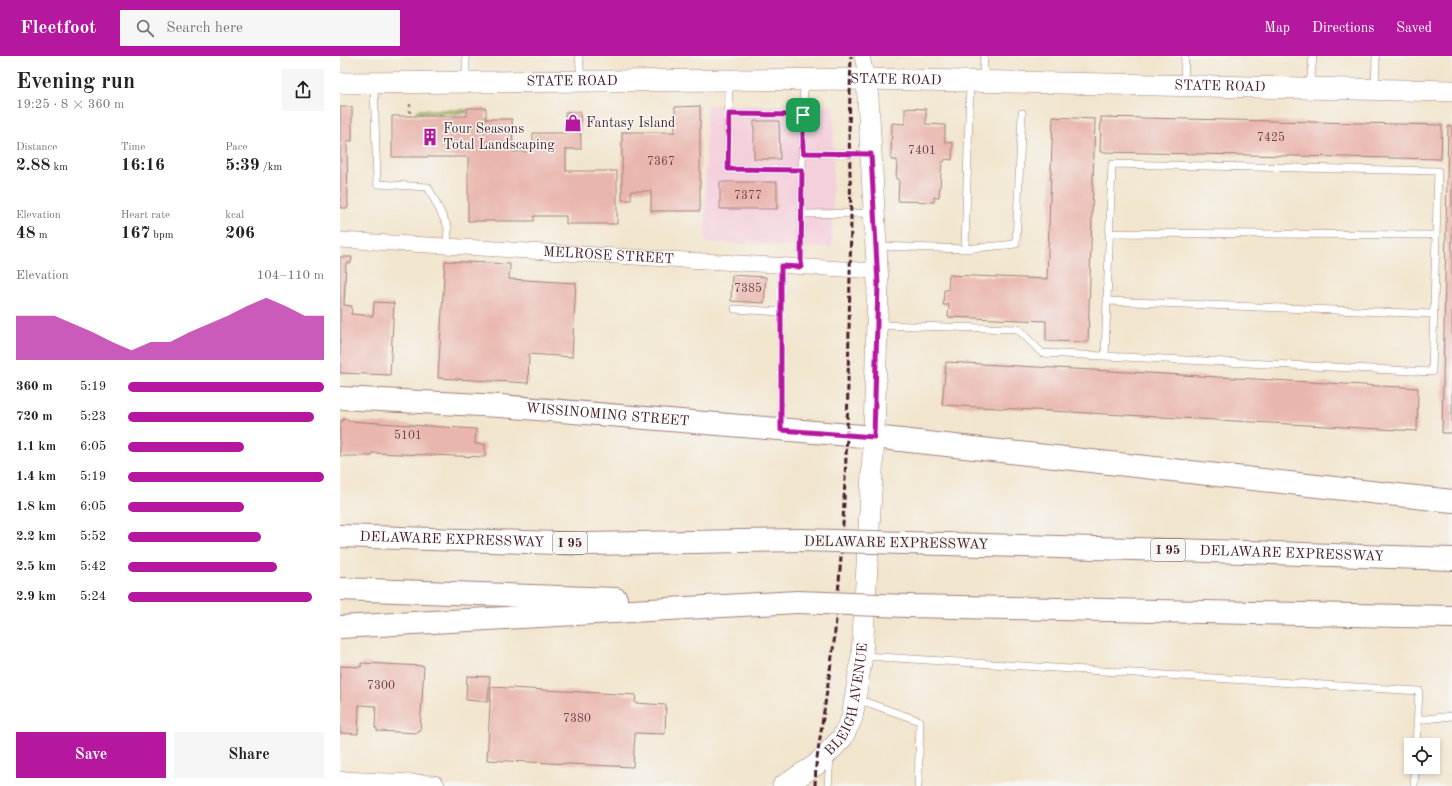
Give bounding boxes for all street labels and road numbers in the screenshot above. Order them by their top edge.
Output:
street label: STATE ROAD [850,72,942,88]
street label: STATE ROAD [526,74,618,89]
street label: STATE ROAD [1174,78,1266,94]
street label: MELROSE STREET [543,245,674,266]
street label: WISSINOMING STREET [525,401,690,429]
street label: DELAWARE EXPRESSWAY [359,530,544,550]
road number: I 95 [553,532,587,554]
street label: DELAWARE EXPRESSWAY [804,534,988,552]
road number: I 95 [1151,539,1185,561]
street label: DELAWARE EXPRESSWAY [1199,544,1384,564]
street label: BLEIGH AVENUE [822,643,870,758]

